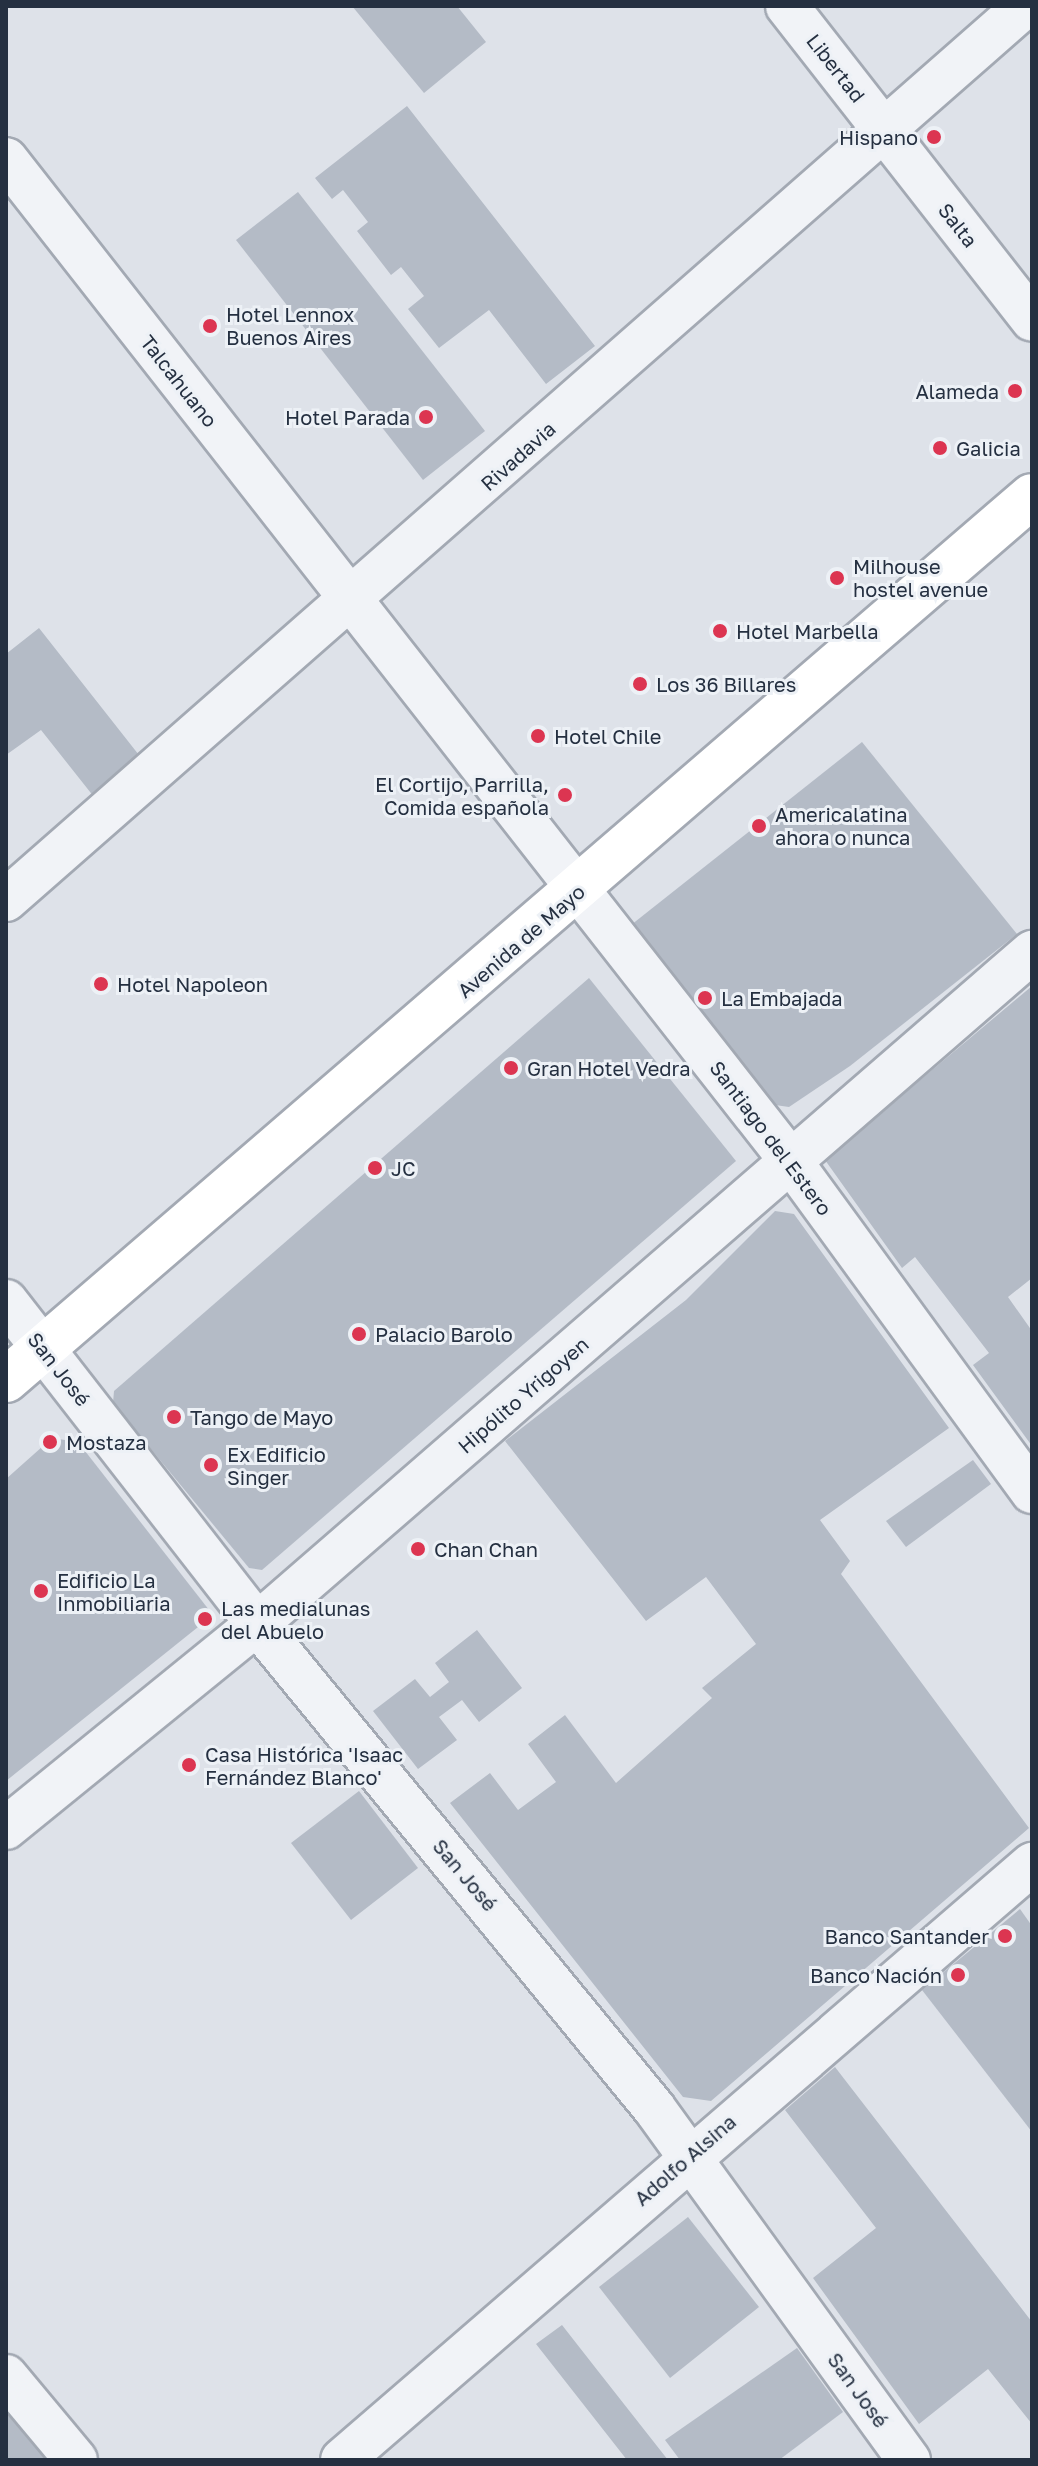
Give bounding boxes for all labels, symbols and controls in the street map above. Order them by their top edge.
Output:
street label: Libertad [802,29,870,107]
place label: Hispano [839,125,918,149]
marker: Hispano [925,128,943,146]
street label: Salta [933,198,983,252]
place label: Hotel Lennox Buenos Aires [226,302,354,349]
marker: Hotel Lennox Buenos Aires [201,317,219,335]
street label: Talcahuano [136,330,222,432]
place label: Alameda [915,379,999,403]
marker: Alameda [1006,382,1024,400]
place label: Hotel Parada [285,405,410,429]
marker: Hotel Parada [417,408,435,426]
street label: Rivadavia [476,416,560,496]
place label: Galicia [956,436,1021,460]
marker: Galicia [931,439,949,457]
place label: Milhouse hostel avenue [853,554,988,601]
marker: Milhouse hostel avenue [828,569,846,587]
place label: Hotel Marbella [736,619,878,643]
marker: Hotel Marbella [711,622,729,640]
place label: Los 36 Billares [656,672,796,696]
marker: Los 36 Billares [631,675,649,693]
place label: Hotel Chile [554,724,661,748]
marker: Hotel Chile [529,727,547,745]
place label: El Cortijo, Parrilla, Comida española [375,772,549,819]
marker: El Cortijo, Parrilla, Comida española [556,786,574,804]
place label: Americalatina ahora o nunca [775,802,910,849]
marker: Americalatina ahora o nunca [750,817,768,835]
street label: Avenida de Mayo [453,879,589,1003]
place label: Hotel Napoleon [117,972,268,996]
marker: Hotel Napoleon [92,975,110,993]
place label: La Embajada [721,986,843,1010]
marker: La Embajada [696,989,714,1007]
place label: Gran Hotel Vedra [527,1056,690,1080]
street label: Santiago del Estero [705,1056,837,1220]
marker: Gran Hotel Vedra [502,1059,520,1077]
place label: JC [391,1156,416,1180]
marker: JC [366,1159,384,1177]
place label: Palacio Barolo [375,1322,513,1346]
marker: Palacio Barolo [350,1325,368,1343]
street label: San José [23,1327,95,1411]
street label: Hipólito Yrigoyen [453,1332,593,1458]
place label: Tango de Mayo [190,1405,333,1429]
marker: Tango de Mayo [165,1408,183,1426]
place label: Mostaza [66,1430,147,1454]
marker: Mostaza [41,1433,59,1451]
place label: Ex Edificio Singer [227,1442,326,1489]
marker: Ex Edificio Singer [202,1456,220,1474]
place label: Chan Chan [434,1537,538,1561]
marker: Chan Chan [409,1540,427,1558]
place label: Edificio La Inmobiliaria [57,1568,170,1615]
marker: Edificio La Inmobiliaria [32,1582,50,1600]
place label: Las medialunas del Abuelo [221,1596,370,1643]
marker: Las medialunas del Abuelo [196,1610,214,1628]
place label: Casa Histórica 'Isaac Fernández Blanco' [205,1742,403,1789]
marker: Casa Histórica 'Isaac Fernández Blanco' [180,1756,198,1774]
street label: San José [428,1834,502,1916]
place label: Banco Santander [825,1924,989,1948]
marker: Banco Santander [996,1927,1014,1945]
place label: Banco Nación [810,1963,942,1987]
marker: Banco Nación [949,1966,967,1984]
street label: Adolfo Alsina [629,2109,741,2211]
street label: San José [823,2348,893,2432]

